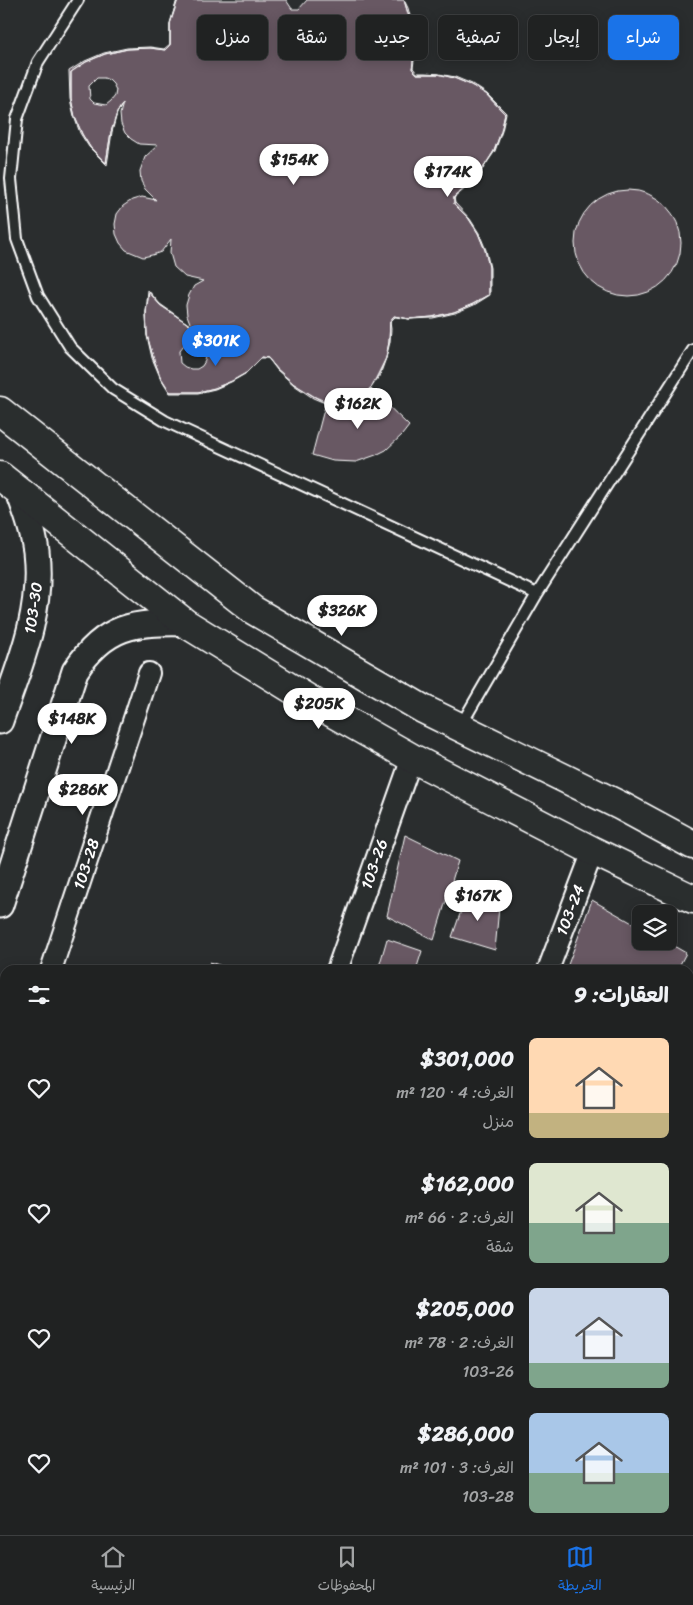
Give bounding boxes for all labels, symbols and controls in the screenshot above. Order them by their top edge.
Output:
chip: منزل [197,15,268,60]
chip: شقة [278,15,346,60]
chip: جديد [356,15,428,60]
chip: تصفية [438,15,518,60]
chip: إيجار [528,15,598,60]
chip: شراء [608,15,679,60]
pin: $154K [259,144,329,186]
text: $154K [270,145,318,174]
pin: $174K [413,156,483,198]
text: $174K [425,157,471,186]
pin: $301K [181,324,251,367]
text: $301K [193,326,239,355]
pin: $162K [323,388,393,430]
text: $162K [335,389,381,418]
street label: 103-30 [15,580,51,636]
pin: $326K [307,594,377,637]
text: $326K [318,596,366,625]
pin: $205K [284,688,354,730]
text: $205K [294,689,344,718]
pin: $148K [37,702,107,745]
text: $148K [48,704,96,733]
pin: $286K [48,774,118,816]
text: $286K [59,775,107,804]
street label: 103-28 [64,834,108,893]
street label: 103-26 [352,835,396,893]
pin: $167K [443,880,513,922]
street label: 103-24 [547,880,593,940]
text: $167K [455,881,501,910]
map controls [632,905,677,950]
button: layers [632,905,677,950]
text: العقارات: 9 [574,976,669,1014]
icon: filters [25,981,53,1009]
text: $301,000 [421,1040,514,1078]
icon: home [569,1058,629,1118]
icon: heart [25,1074,53,1102]
text: الغرف: 4 · 120 m² [397,1078,514,1107]
text: منزل [482,1107,514,1136]
text: $162,000 [421,1165,514,1203]
icon: home [569,1183,629,1243]
icon: heart [25,1199,53,1227]
text: الغرف: 2 · 66 m² [405,1203,514,1232]
text: شقة [486,1232,514,1261]
text: $205,000 [416,1290,514,1328]
icon: home [569,1308,629,1368]
icon: heart [25,1324,53,1352]
text: الغرف: 2 · 78 m² [405,1328,514,1357]
text: 103-26 [462,1357,514,1386]
text: $286,000 [418,1415,514,1453]
icon: home [569,1433,629,1493]
icon: heart [25,1449,53,1477]
text: الغرف: 3 · 101 m² [400,1453,514,1482]
text: 103-28 [462,1482,514,1511]
tab: الرئيسية [91,1543,135,1598]
tab: المحفوظات [318,1543,375,1598]
tab: الخريطة [558,1543,602,1598]

